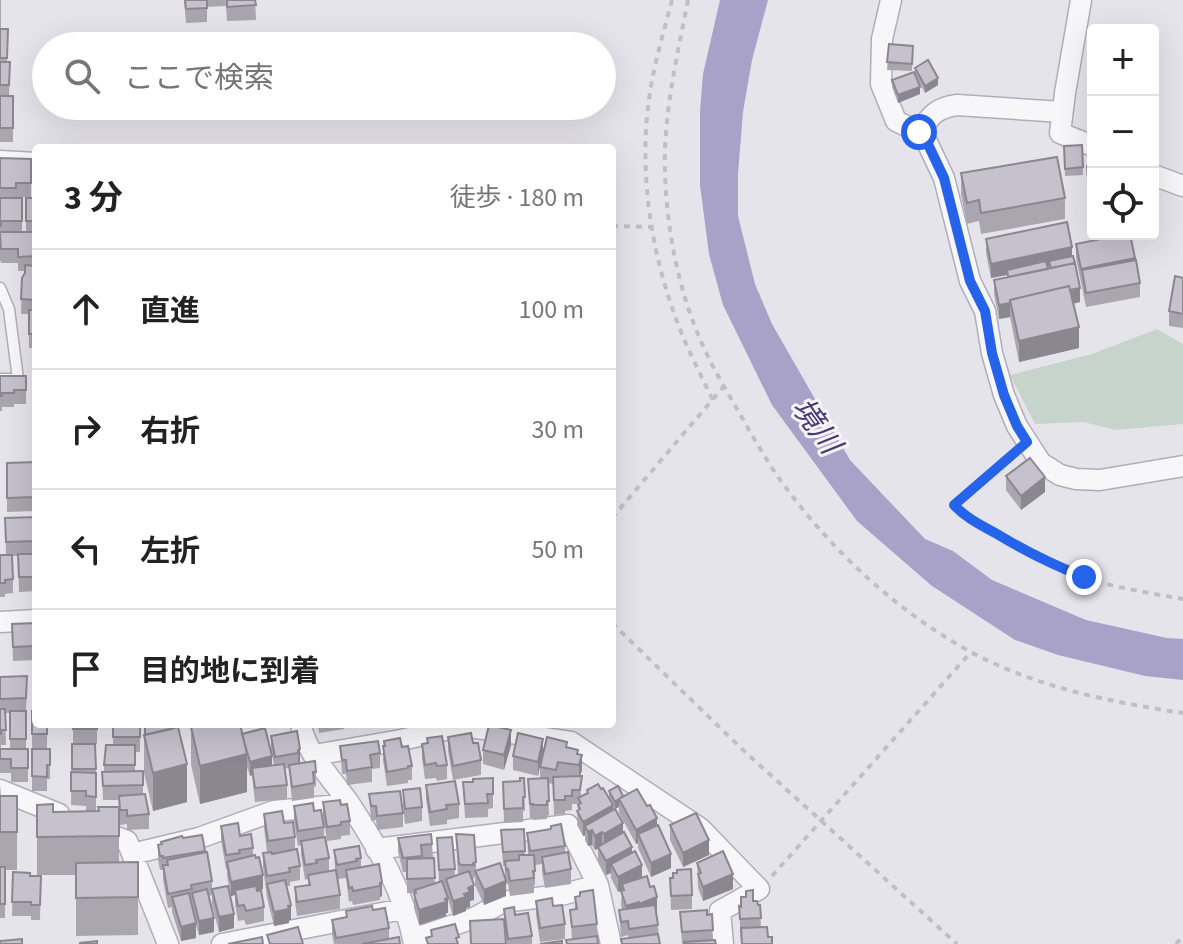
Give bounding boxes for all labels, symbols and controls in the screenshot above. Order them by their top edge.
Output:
map controls [1087,24,1159,240]
button: + [1087,24,1159,96]
search box [32,32,616,120]
icon: search [60,54,104,98]
text: ここで検索 [124,57,274,100]
button: − [1087,96,1159,168]
route start [901,114,937,150]
button: locate [1087,168,1159,240]
text: 3 分 [64,174,123,223]
text: 徒歩 · 180 m [450,179,584,216]
icon: ahead [64,287,108,331]
text: 直進 [140,290,200,333]
text: 100 m [518,291,584,328]
water label: 境川 [781,389,853,465]
icon: right [64,407,108,451]
text: 右折 [140,410,200,453]
text: 30 m [531,411,584,448]
icon: left [64,527,108,571]
text: 左折 [140,530,200,573]
text: 50 m [531,531,584,568]
route end [1066,559,1102,595]
icon: arrive [64,647,108,691]
text: 目的地に到着 [140,650,320,693]

